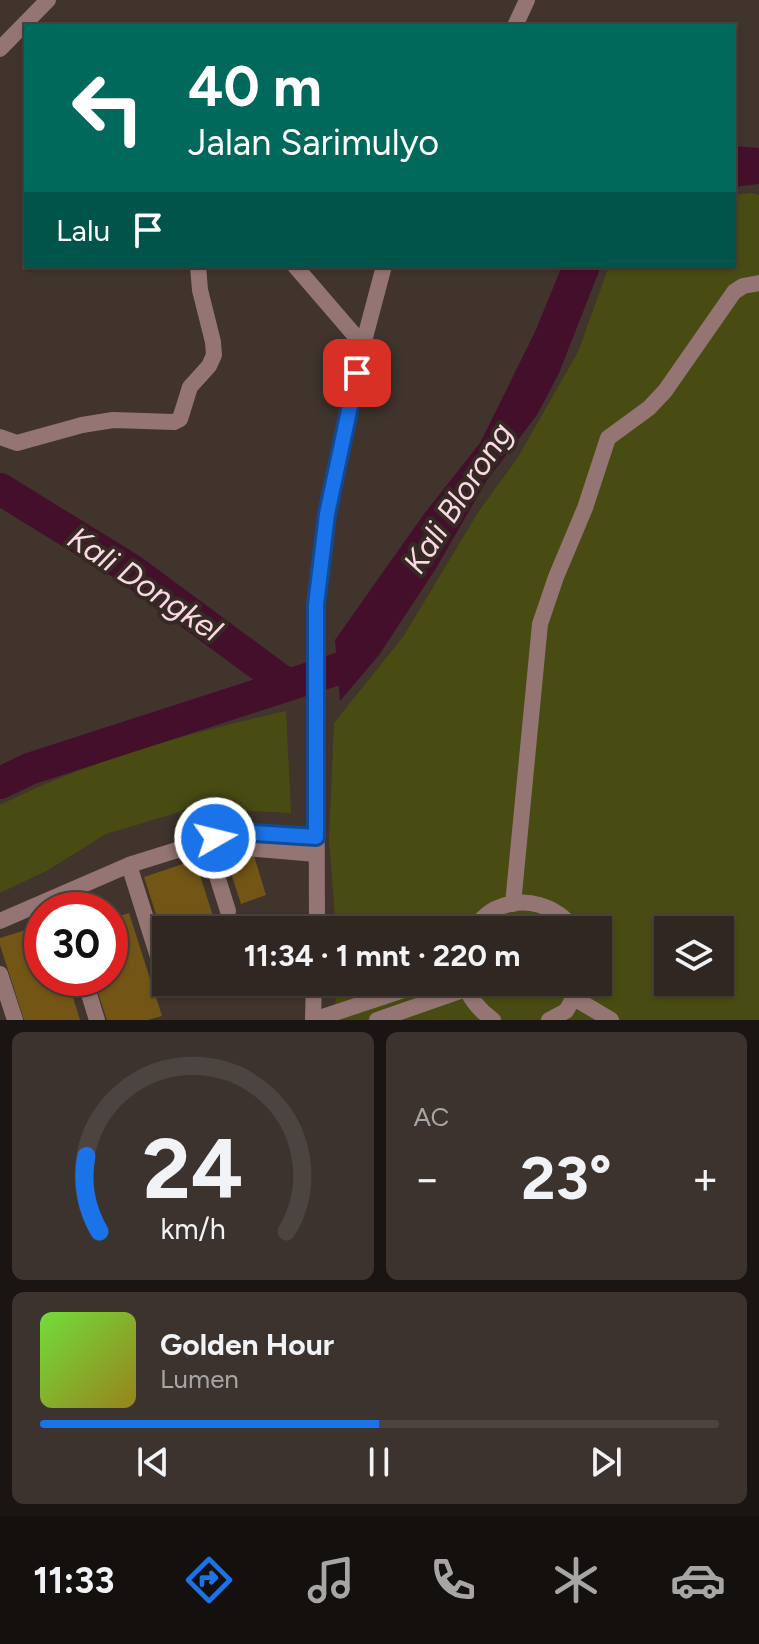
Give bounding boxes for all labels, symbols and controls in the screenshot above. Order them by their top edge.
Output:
text: 40 m [188,53,322,120]
icon: left [56,56,160,160]
text: Jalan Sarimulyo [188,121,439,164]
icon: arrive [126,208,170,252]
text: Lalu [56,212,110,249]
pin [323,339,391,407]
icon: arrive [335,351,379,395]
water label: Kali Blorong [395,416,521,580]
water label: Kali Dongkel [61,519,230,650]
position arrow [173,796,257,880]
speed limit sign: 30 [24,892,128,996]
map controls [654,916,734,996]
button: layers [654,916,734,996]
text: 11:34 · 1 mnt · 220 m [244,937,520,974]
text: AC [414,1101,449,1133]
text: 24 [142,1119,243,1219]
text: 23° [521,1142,612,1214]
text: − [414,1152,441,1205]
text: + [692,1152,719,1205]
text: km/h [160,1212,225,1246]
text: Golden Hour [160,1326,334,1363]
text: Lumen [160,1363,239,1395]
icon: previous [131,1440,175,1484]
icon: pause [357,1440,401,1484]
icon: next [584,1440,628,1484]
icon: directions [181,1552,237,1608]
icon: music [303,1552,359,1608]
icon: phone [425,1552,481,1608]
icon: climate [548,1552,604,1608]
icon: car [670,1552,726,1608]
text: 11:33 [33,1559,114,1602]

